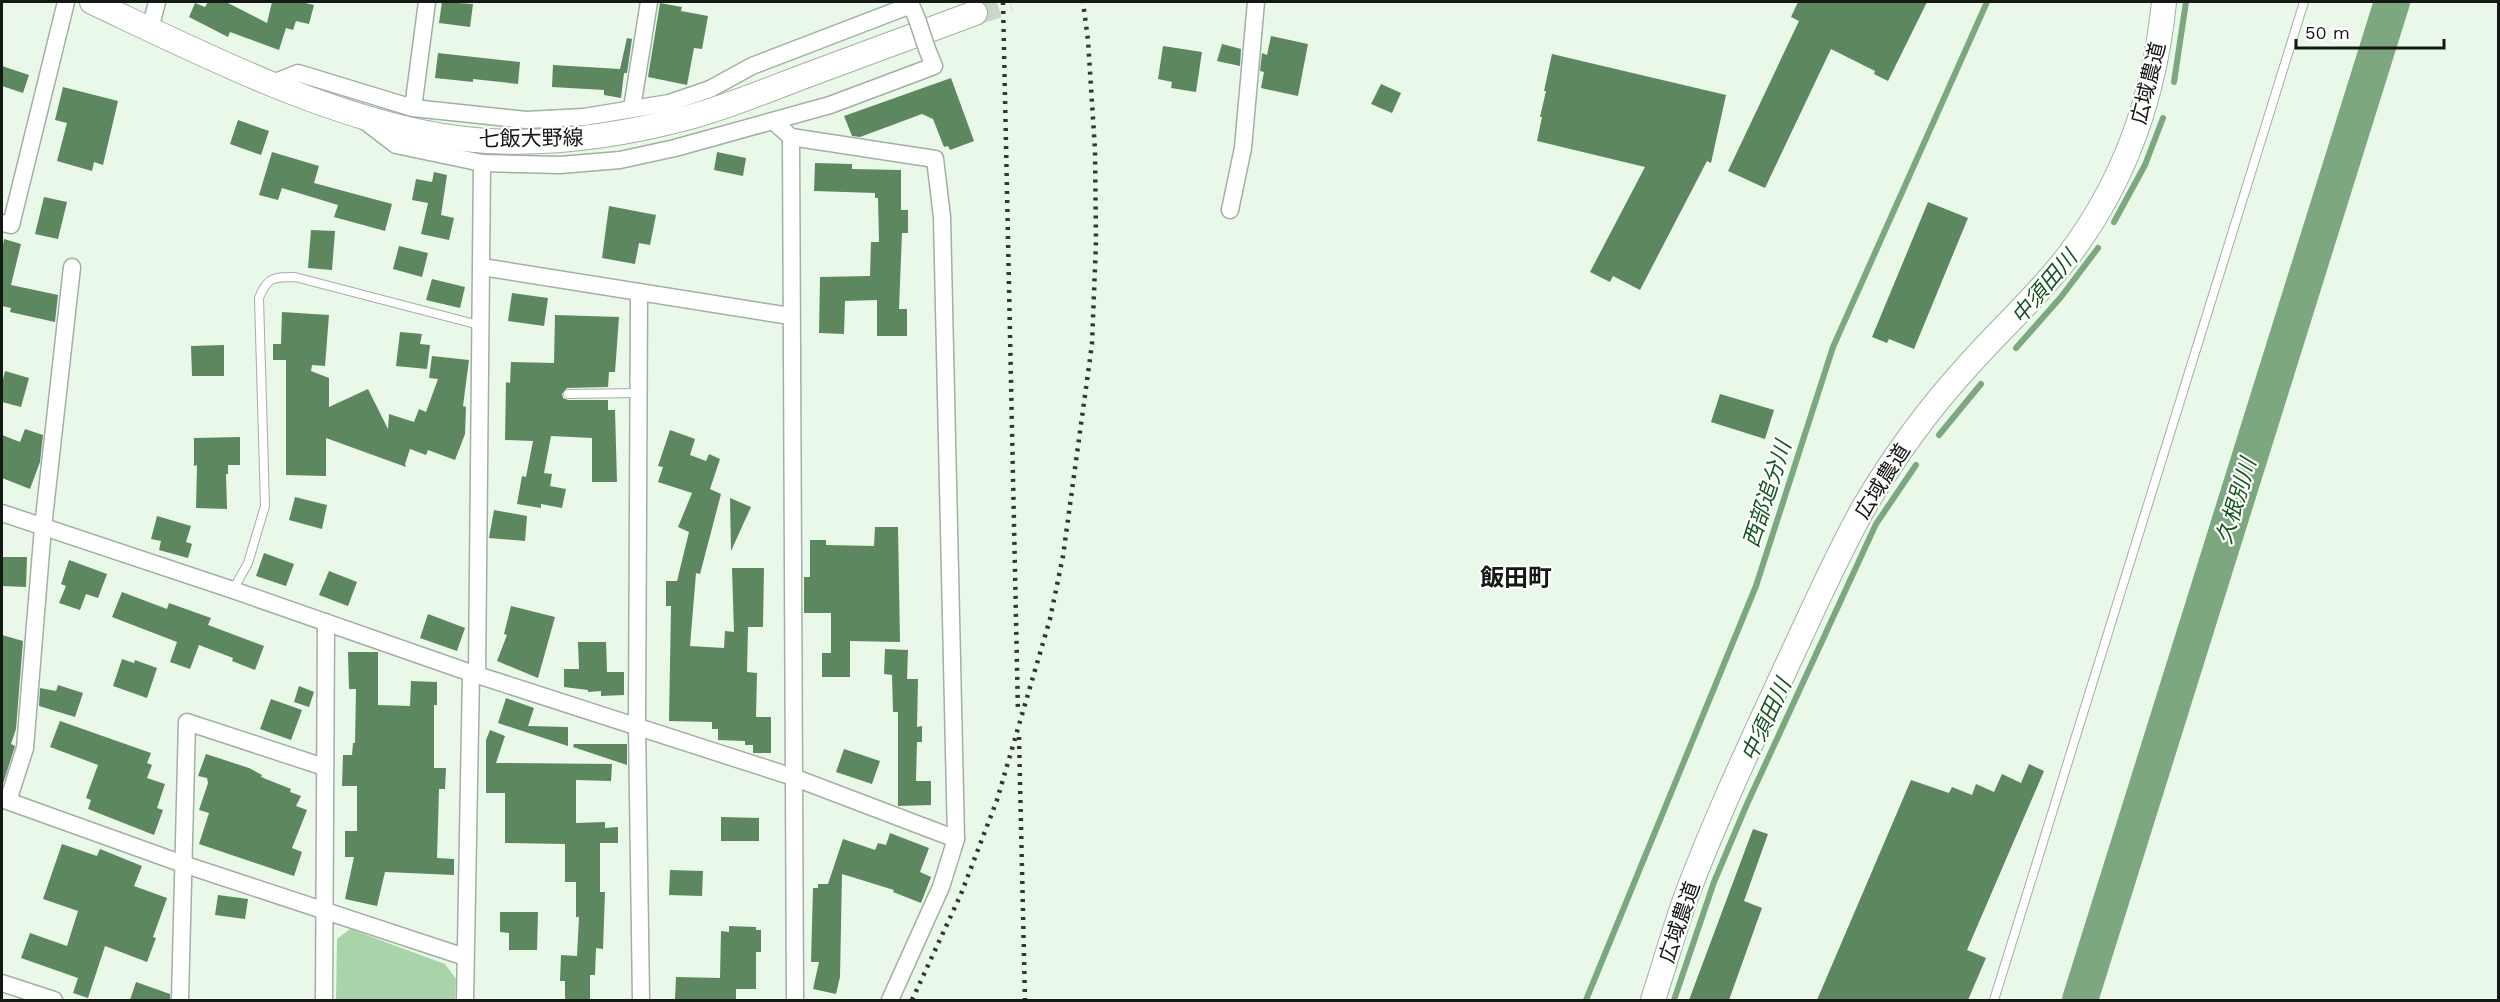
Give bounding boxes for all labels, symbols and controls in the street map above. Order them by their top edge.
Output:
scale bar [2296,12,2444,50]
text: 50 m [2305,22,2350,43]
street label: 広域農道 [2126,39,2170,127]
street label: 七飯大野線 [478,125,584,151]
water label: 中須田川 [2006,244,2083,329]
water label: 西部追分川 [1738,436,1796,550]
street label: 広域農道 [1849,439,1915,523]
water label: 久根別川 [2211,453,2261,547]
district label: 飯田町 [1480,564,1552,592]
water label: 中須田川 [1736,673,1797,765]
street label: 広域農道 [1654,878,1704,966]

